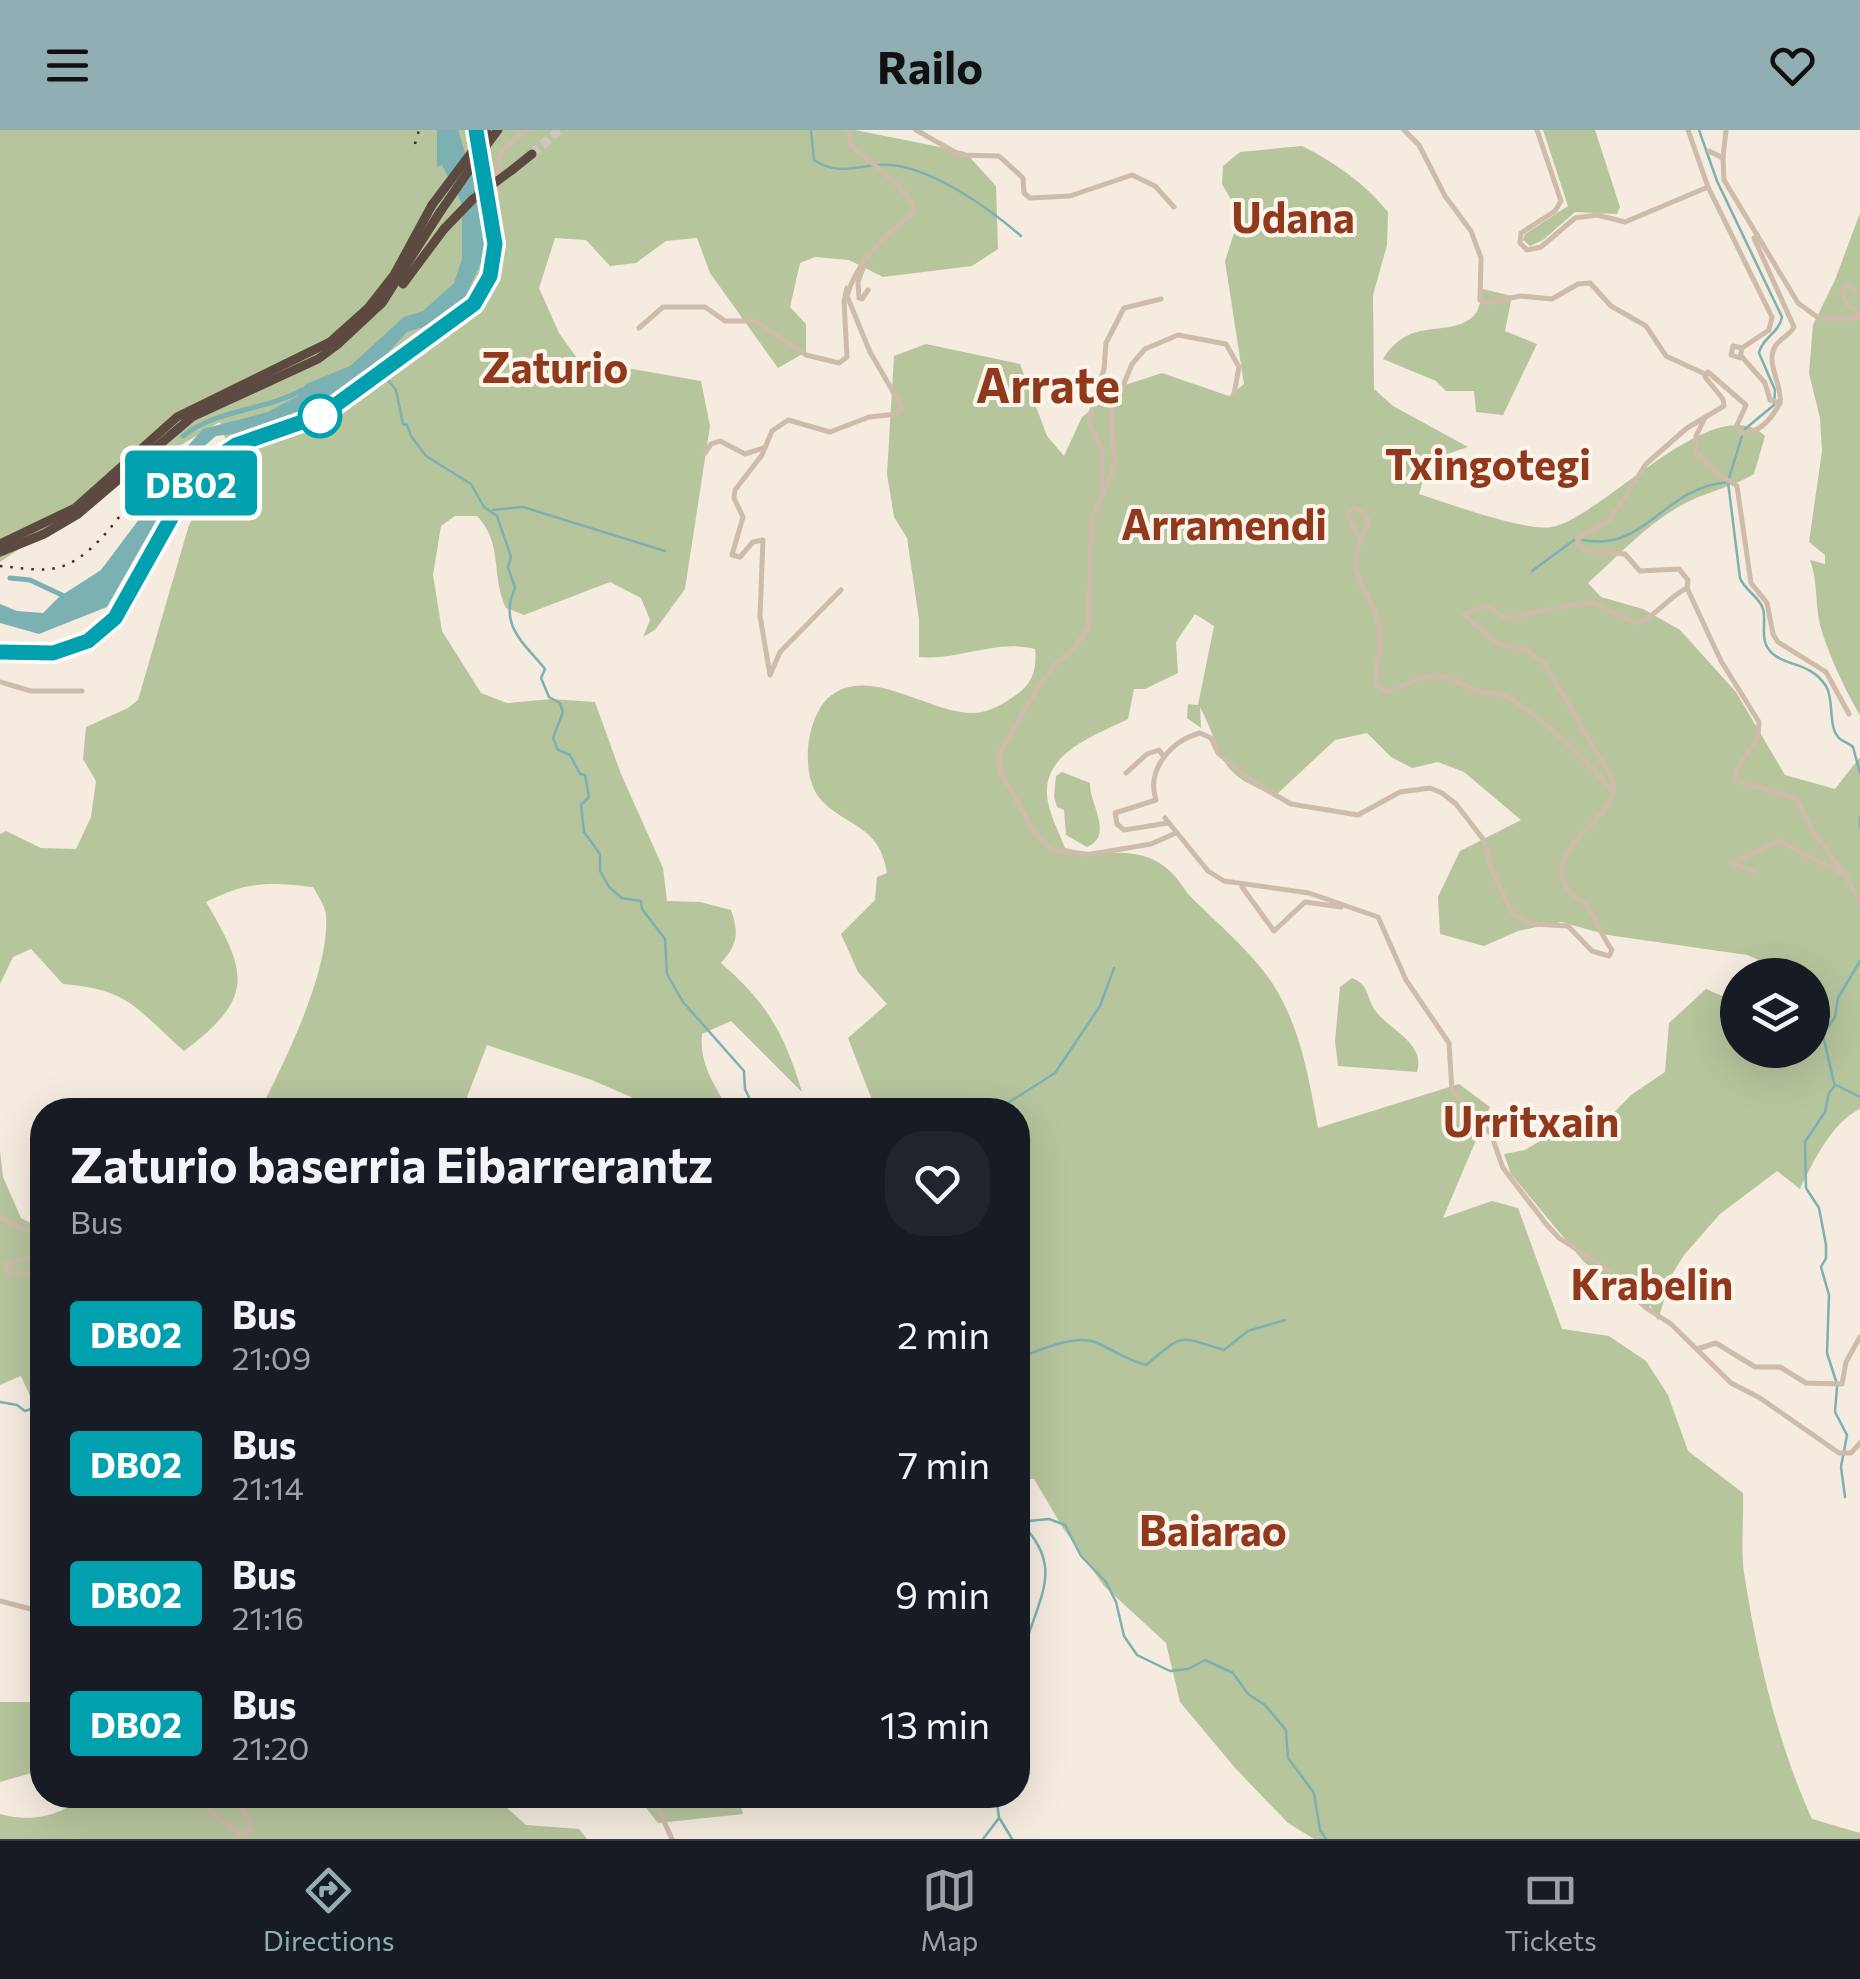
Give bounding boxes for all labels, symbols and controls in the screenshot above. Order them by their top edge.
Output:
icon: menu [40,38,95,93]
text: Railo [877,38,983,93]
icon: heart [1765,38,1820,93]
district label: Udana [1231,190,1355,242]
district label: Zaturio [482,340,628,392]
district label: Arrate [976,354,1120,413]
unlabelled marker [299,395,341,437]
district label: Txingotegi [1385,437,1591,489]
line badge: DB02 [121,450,261,516]
text: DB02 [145,462,237,505]
district label: Arramendi [1121,497,1327,549]
map controls [1720,958,1830,1068]
button: layers [1720,958,1830,1068]
district label: Urritxain [1443,1094,1619,1146]
button: heart [885,1131,990,1236]
text: Zaturio baserria Eibarrerantz [70,1134,713,1193]
text: Bus [70,1201,123,1241]
district label: Krabelin [1571,1257,1733,1309]
text: Bus [232,1290,296,1337]
text: 2 min [897,1310,990,1357]
text: DB02 [90,1312,182,1355]
text: 21:09 [232,1337,311,1377]
text: Bus [232,1420,296,1467]
text: 7 min [898,1440,990,1487]
text: DB02 [90,1442,182,1485]
text: 21:14 [232,1467,304,1507]
district label: Baiarao [1139,1503,1287,1555]
text: Bus [232,1550,296,1597]
text: 9 min [895,1570,990,1617]
text: DB02 [90,1572,182,1615]
text: 21:16 [232,1597,304,1637]
text: Bus [232,1680,296,1727]
text: 13 min [880,1700,990,1747]
text: DB02 [90,1702,182,1745]
text: 21:20 [232,1727,309,1767]
tab: Directions [263,1863,394,1957]
tab: Map [921,1863,978,1957]
tab: Tickets [1505,1863,1597,1957]

